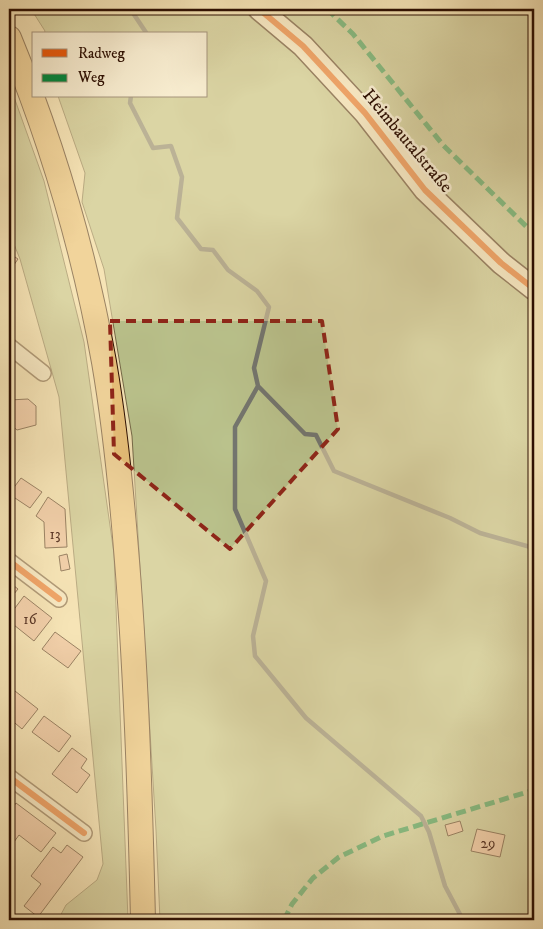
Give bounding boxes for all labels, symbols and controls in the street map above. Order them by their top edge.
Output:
legend [32,32,208,98]
text: Radweg [78,44,126,63]
text: Weg [77,68,105,87]
street label: Heimbautalstraße [357,85,457,197]
house number: 13 [49,525,61,544]
house number: 16 [23,610,38,629]
house number: 29 [481,834,495,853]

